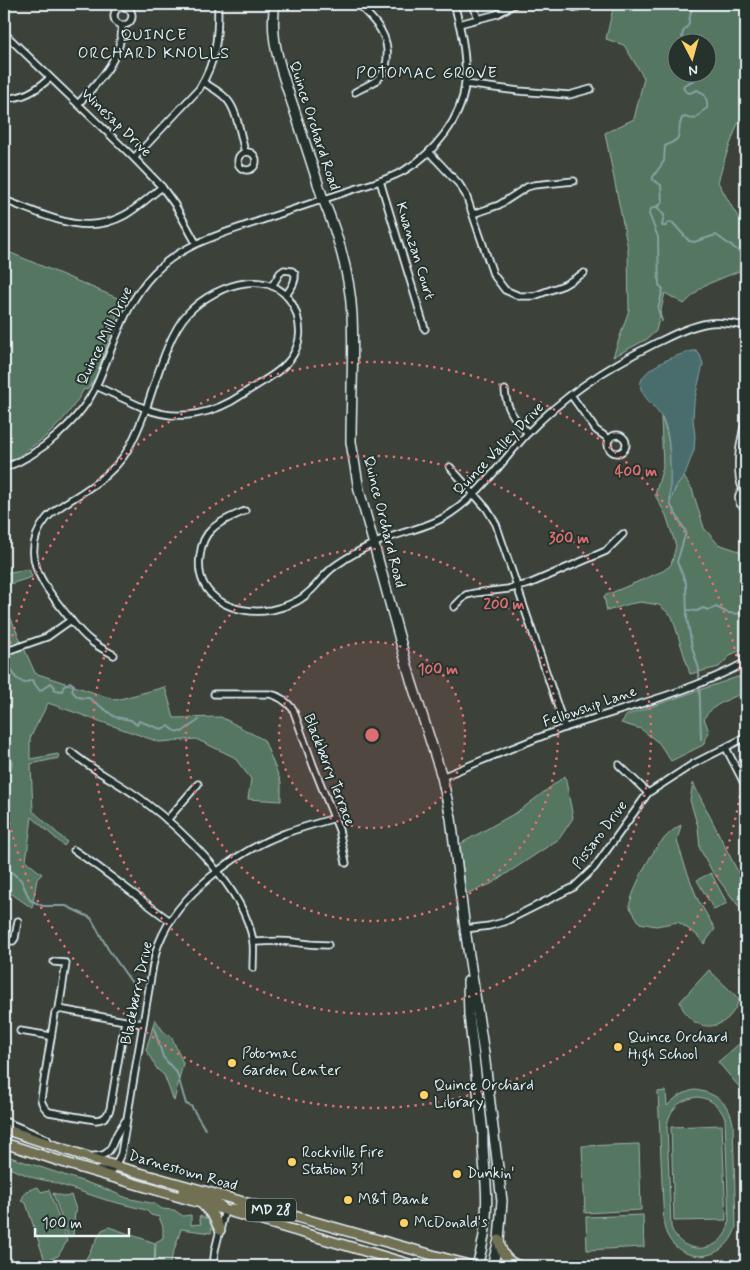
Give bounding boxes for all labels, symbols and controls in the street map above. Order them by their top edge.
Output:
district label: QUINCE ORCHARD KNOLLS [78,25,230,64]
north arrow [668,32,718,82]
street label: Quince Orchard Road [284,59,344,193]
text: N [688,60,699,79]
district label: POTOMAC GROVE [356,63,498,84]
street label: Winesap Drive [76,84,156,162]
street label: Kwanzan Court [391,200,440,303]
street label: Quince Mill Drive [72,283,138,389]
street label: Quince Valley Drive [449,398,549,500]
street label: Quince Orchard Road [358,454,410,590]
text: 400 m [615,462,657,482]
text: 300 m [549,529,589,549]
text: 200 m [484,595,525,615]
text: 100 m [418,660,458,680]
street label: Fellowship Lane [540,682,640,732]
street label: Blackberry Terrace [298,711,360,829]
centre of rings [363,726,381,744]
street label: Pissaro Drive [568,797,632,873]
street label: Blackberry Drive [116,939,158,1047]
place label: Quince Orchard High School [628,1028,728,1066]
marker: Quince Orchard High School [612,1041,624,1053]
place label: Potomac Garden Center [242,1044,341,1081]
marker: Potomac Garden Center [226,1057,238,1069]
place label: Quince Orchard Library [434,1076,534,1113]
marker: Quince Orchard Library [418,1089,430,1101]
place label: Rockville Fire Station 31 [302,1143,384,1180]
street label: Darnestown Road [126,1146,240,1196]
marker: Rockville Fire Station 31 [286,1156,298,1168]
place label: Dunkin' [467,1164,515,1184]
marker: Dunkin' [451,1168,463,1180]
place label: M&T Bank [358,1190,429,1210]
marker: M&T Bank [342,1194,354,1206]
road number: MD 28 [246,1198,296,1222]
scale bar [35,1205,129,1237]
place label: McDonald's [414,1213,488,1233]
text: 100 m [42,1214,82,1234]
marker: McDonald's [398,1217,410,1229]

